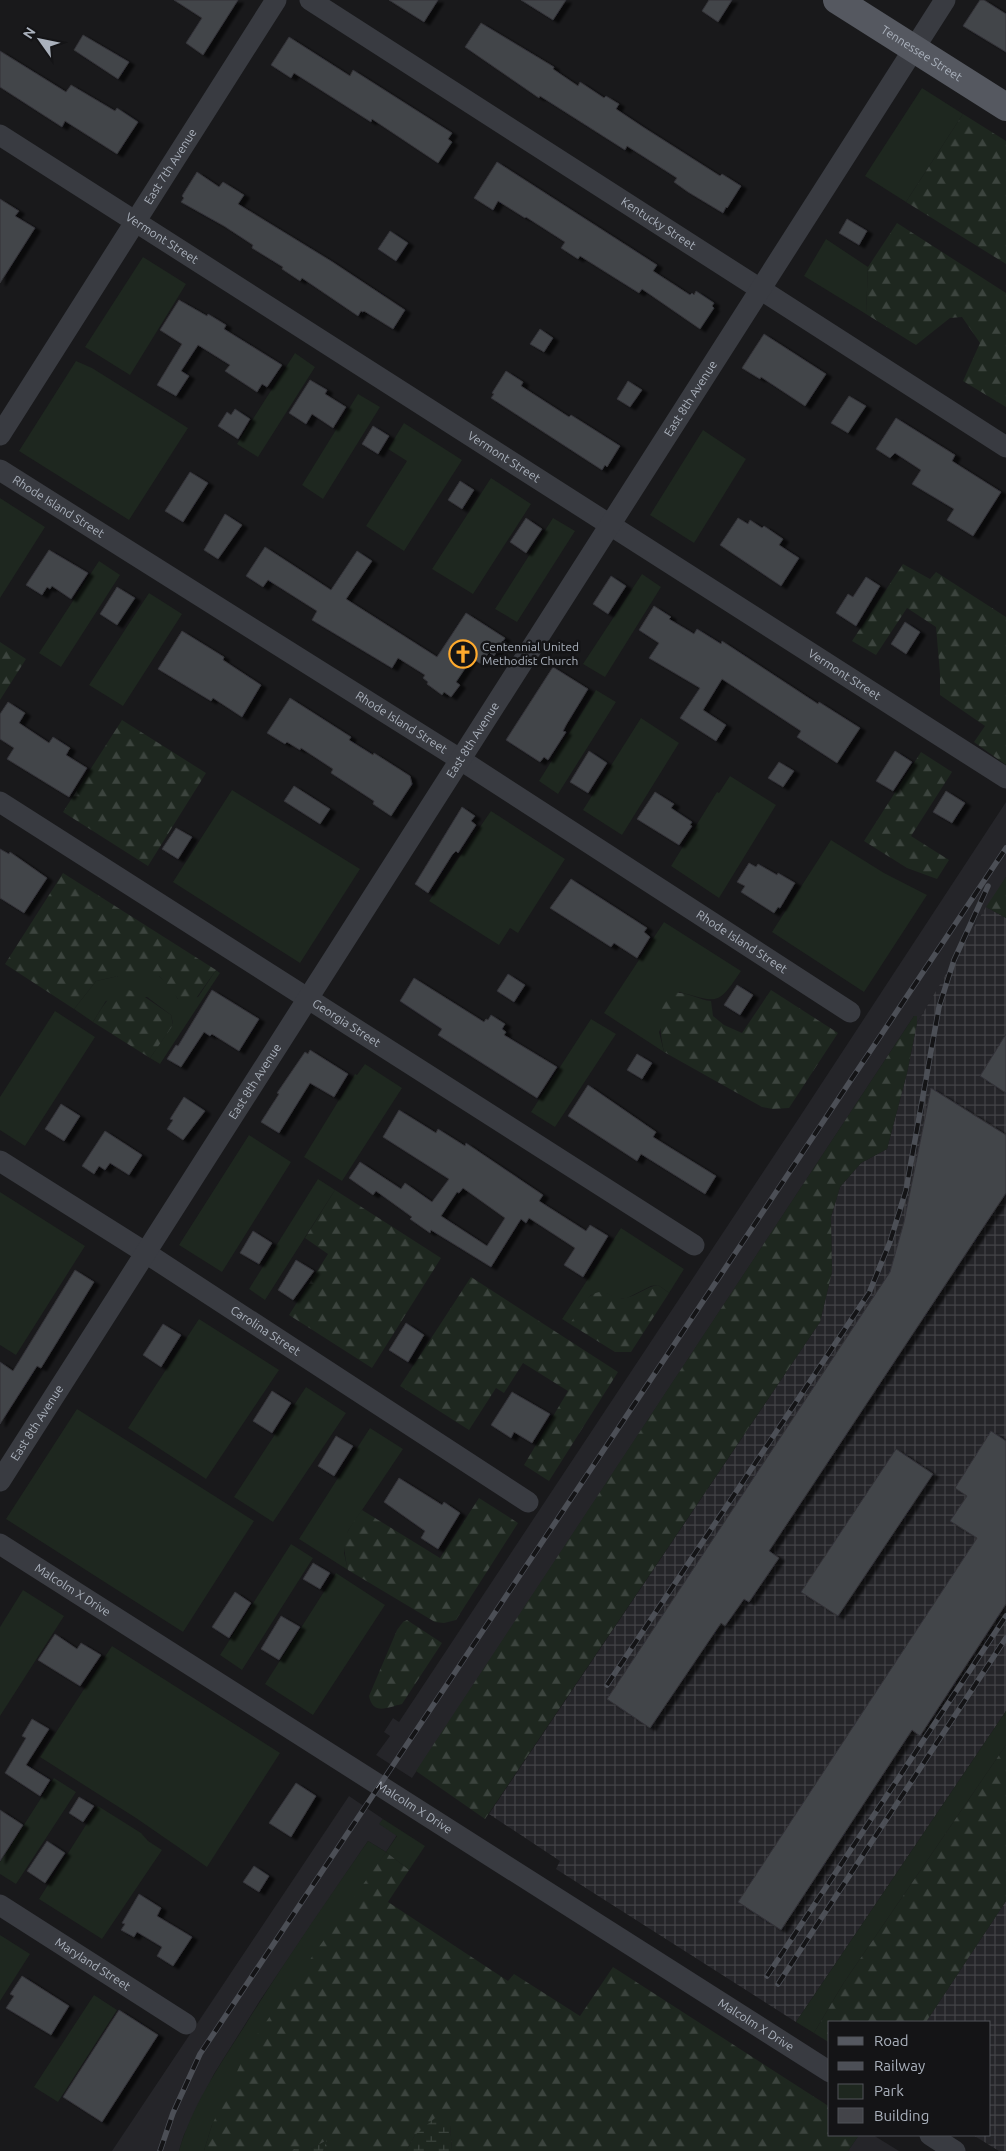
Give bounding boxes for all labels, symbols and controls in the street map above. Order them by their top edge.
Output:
north arrow [15,15,65,65]
street label: Tennessee Street [879,23,965,84]
text: N [20,24,39,42]
street label: East 7th Avenue [141,126,199,207]
street label: Kentucky Street [619,195,699,252]
street label: Vermont Street [123,210,201,266]
street label: East 8th Avenue [661,358,719,439]
street label: Vermont Street [465,429,543,485]
street label: Rhode Island Street [11,473,107,540]
church icon: Centennial United Methodist Church [448,639,478,669]
place label: Centennial United Methodist Church [482,640,579,667]
street label: Vermont Street [806,646,884,702]
street label: Rhode Island Street [353,688,450,756]
street label: East 8th Avenue [443,699,501,780]
street label: Rhode Island Street [694,907,790,976]
street label: Georgia Street [310,996,384,1049]
street label: East 8th Avenue [226,1041,283,1121]
street label: Carolina Street [228,1303,303,1358]
street label: East 8th Avenue [8,1382,66,1463]
street label: Malcolm X Drive [33,1561,113,1619]
street label: Malcolm X Drive [374,1778,455,1836]
street label: Maryland Street [53,1935,133,1993]
street label: Malcolm X Drive [716,1996,797,2053]
legend [828,2021,991,2136]
text: Road [874,2032,909,2049]
text: Railway [874,2057,925,2074]
text: Park [874,2082,904,2099]
text: Building [874,2107,929,2124]

